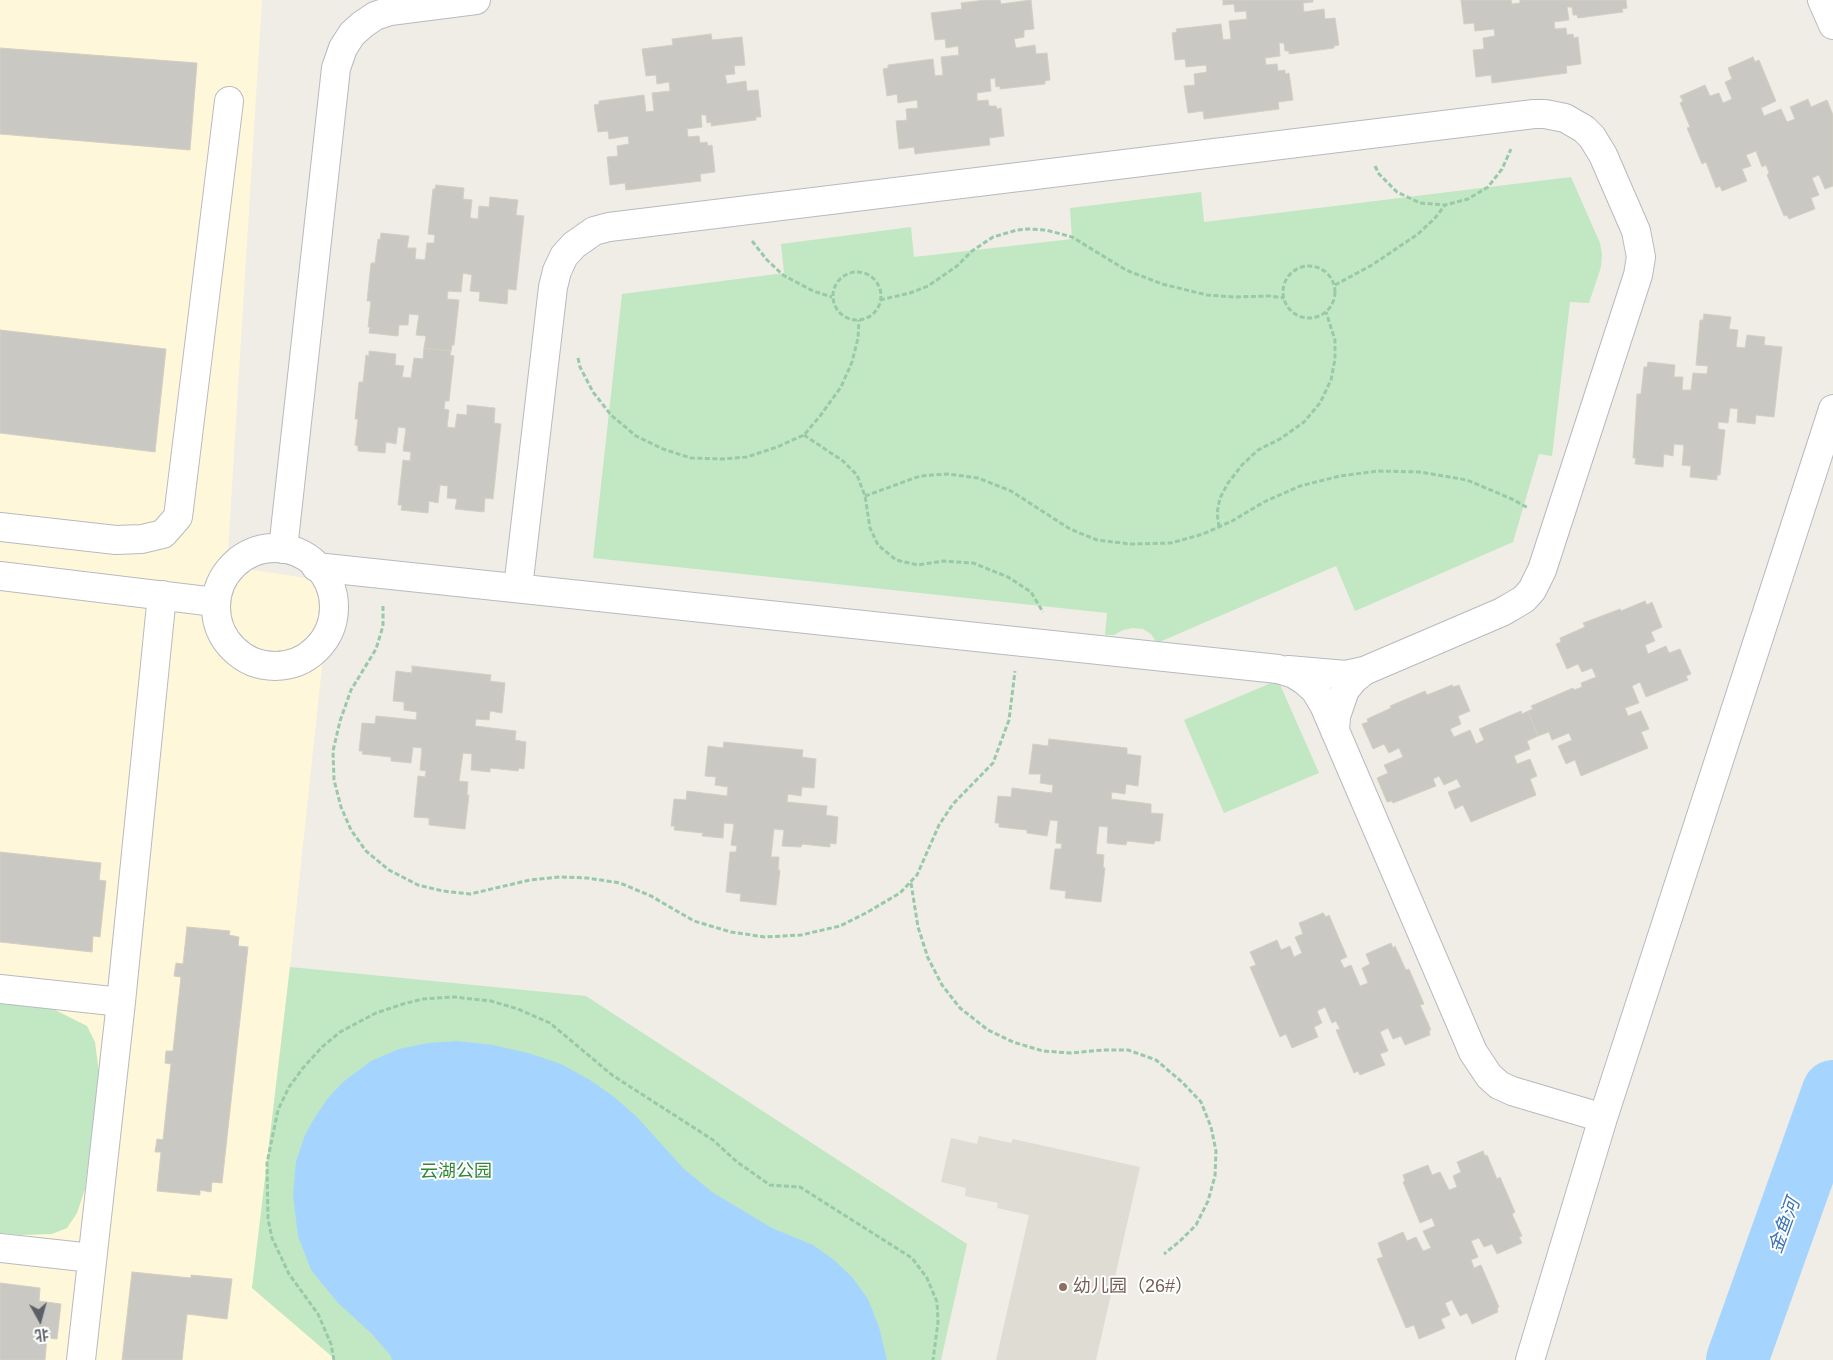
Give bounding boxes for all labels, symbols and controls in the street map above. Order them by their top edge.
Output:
park label: 云湖公园 [420,1161,492,1183]
water label: 金鱼河 [1765,1195,1805,1257]
place label: 幼儿园（26#） [1073,1276,1193,1298]
marker: 幼儿园（26#） [1057,1281,1069,1293]
north arrow [15,1295,65,1345]
text: 北 [34,1326,50,1344]

